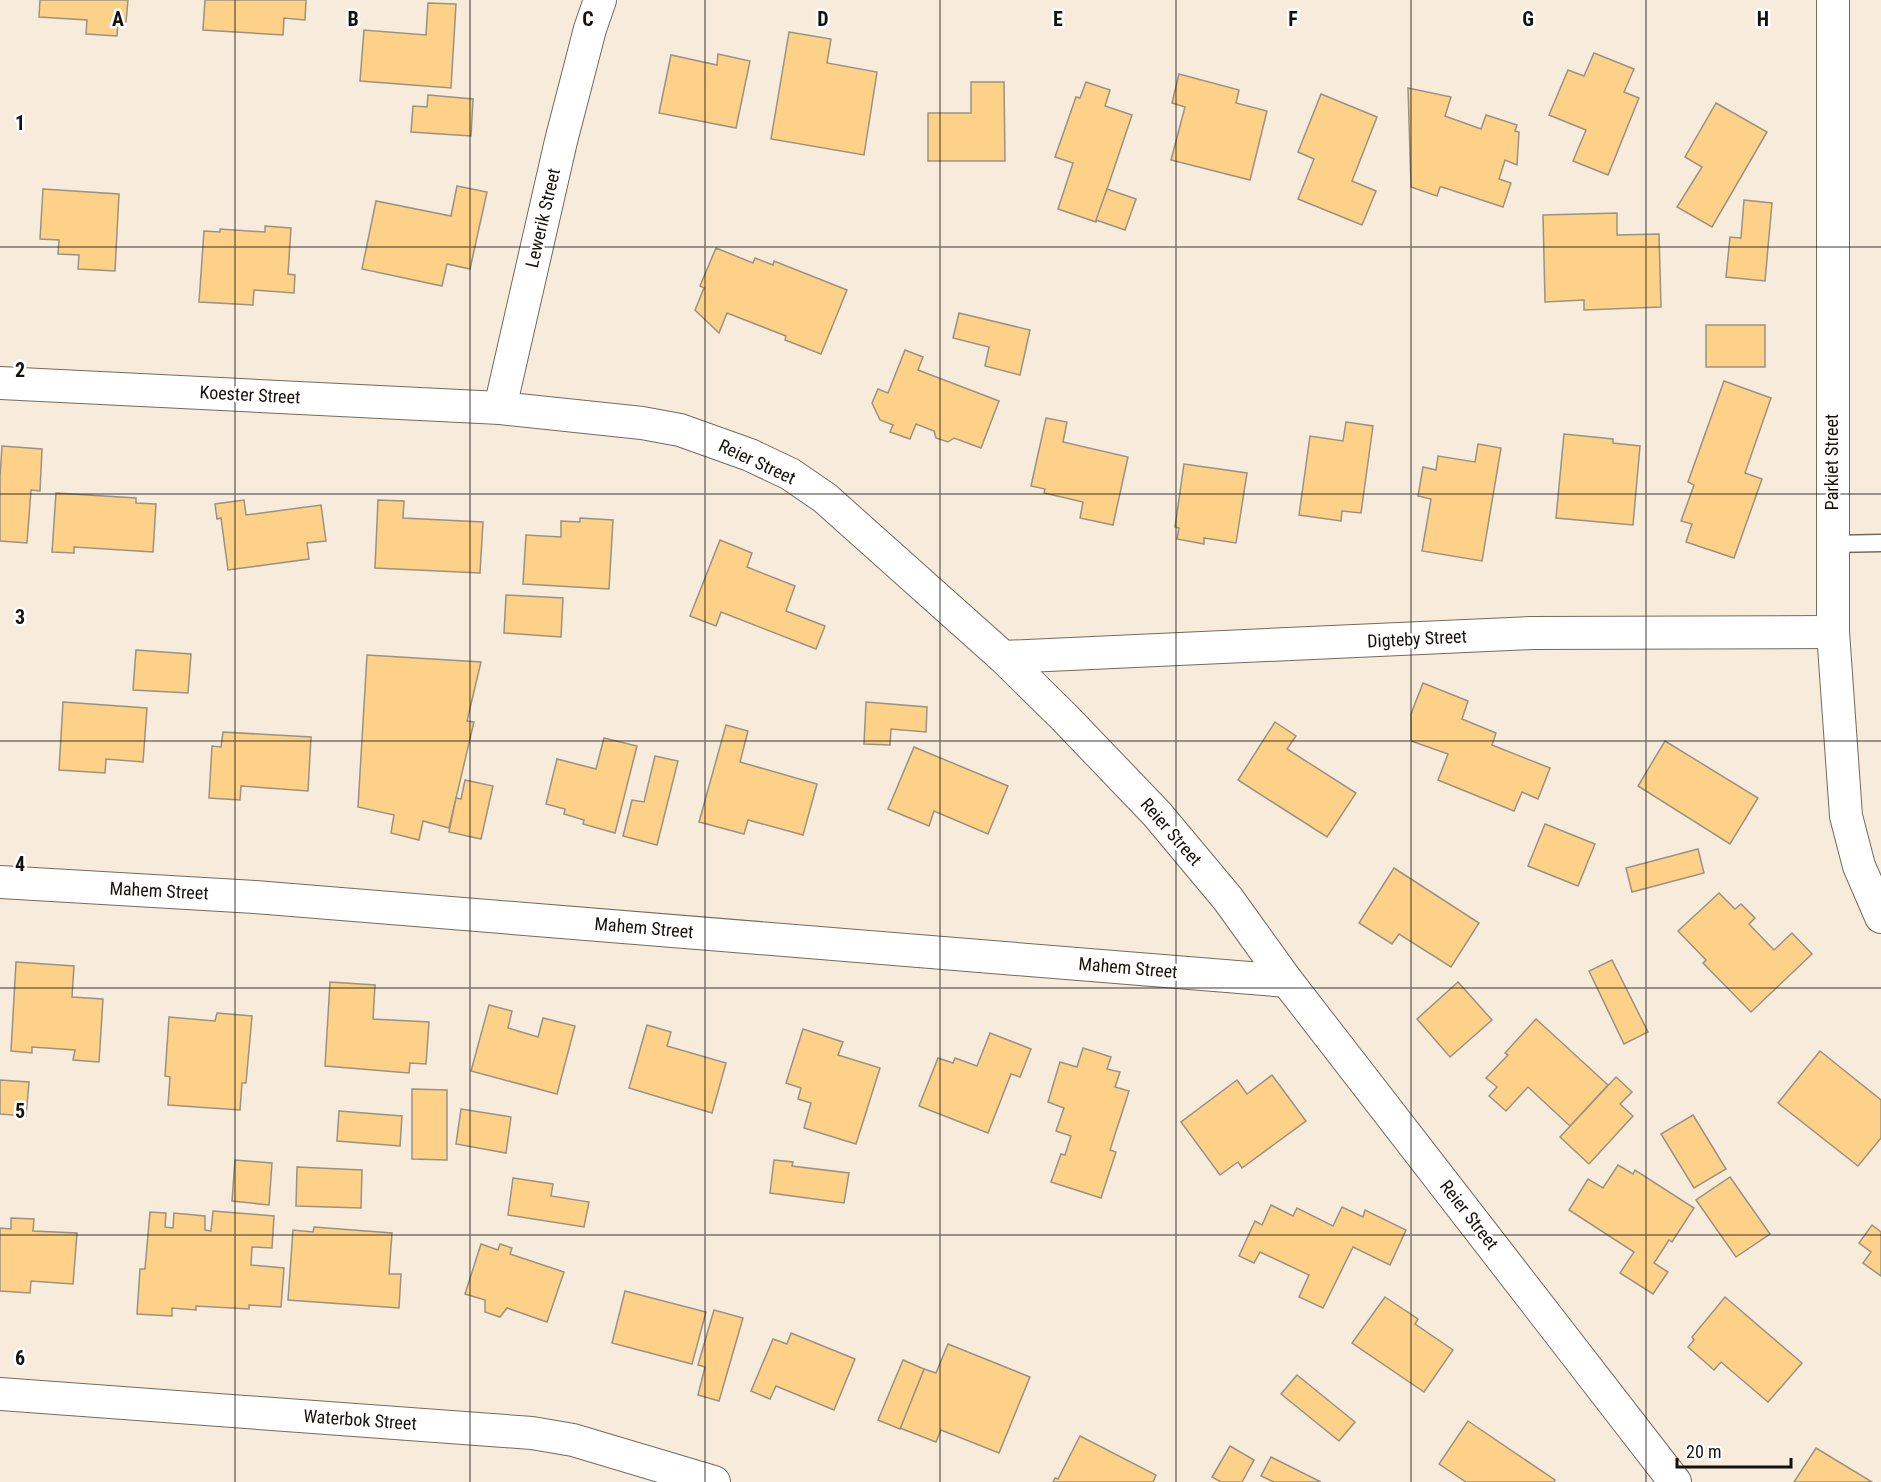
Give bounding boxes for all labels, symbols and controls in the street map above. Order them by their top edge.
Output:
text: A [112,7,124,31]
text: B [347,7,359,31]
text: C [582,7,594,31]
text: D [817,7,829,31]
text: E [1053,7,1063,31]
text: F [1288,7,1298,31]
text: G [1522,7,1534,31]
text: H [1757,7,1769,31]
text: 1 [15,111,25,135]
street label: Lewerik Street [521,166,564,270]
text: 2 [15,358,25,382]
street label: Koester Street [199,381,301,408]
street label: Parkiet Street [1821,414,1842,510]
street label: Reier Street [715,435,799,488]
text: 3 [15,605,25,629]
street label: Digteby Street [1367,625,1467,652]
street label: Reier Street [1136,794,1206,870]
text: 4 [15,852,25,876]
street label: Mahem Street [109,877,209,904]
street label: Mahem Street [594,913,694,942]
street label: Mahem Street [1078,953,1178,982]
text: 5 [15,1099,25,1123]
street label: Reier Street [1436,1176,1503,1254]
text: 6 [15,1346,25,1370]
street label: Waterbok Street [303,1405,417,1434]
scale bar [1677,1431,1791,1469]
text: 20 m [1686,1441,1721,1462]

